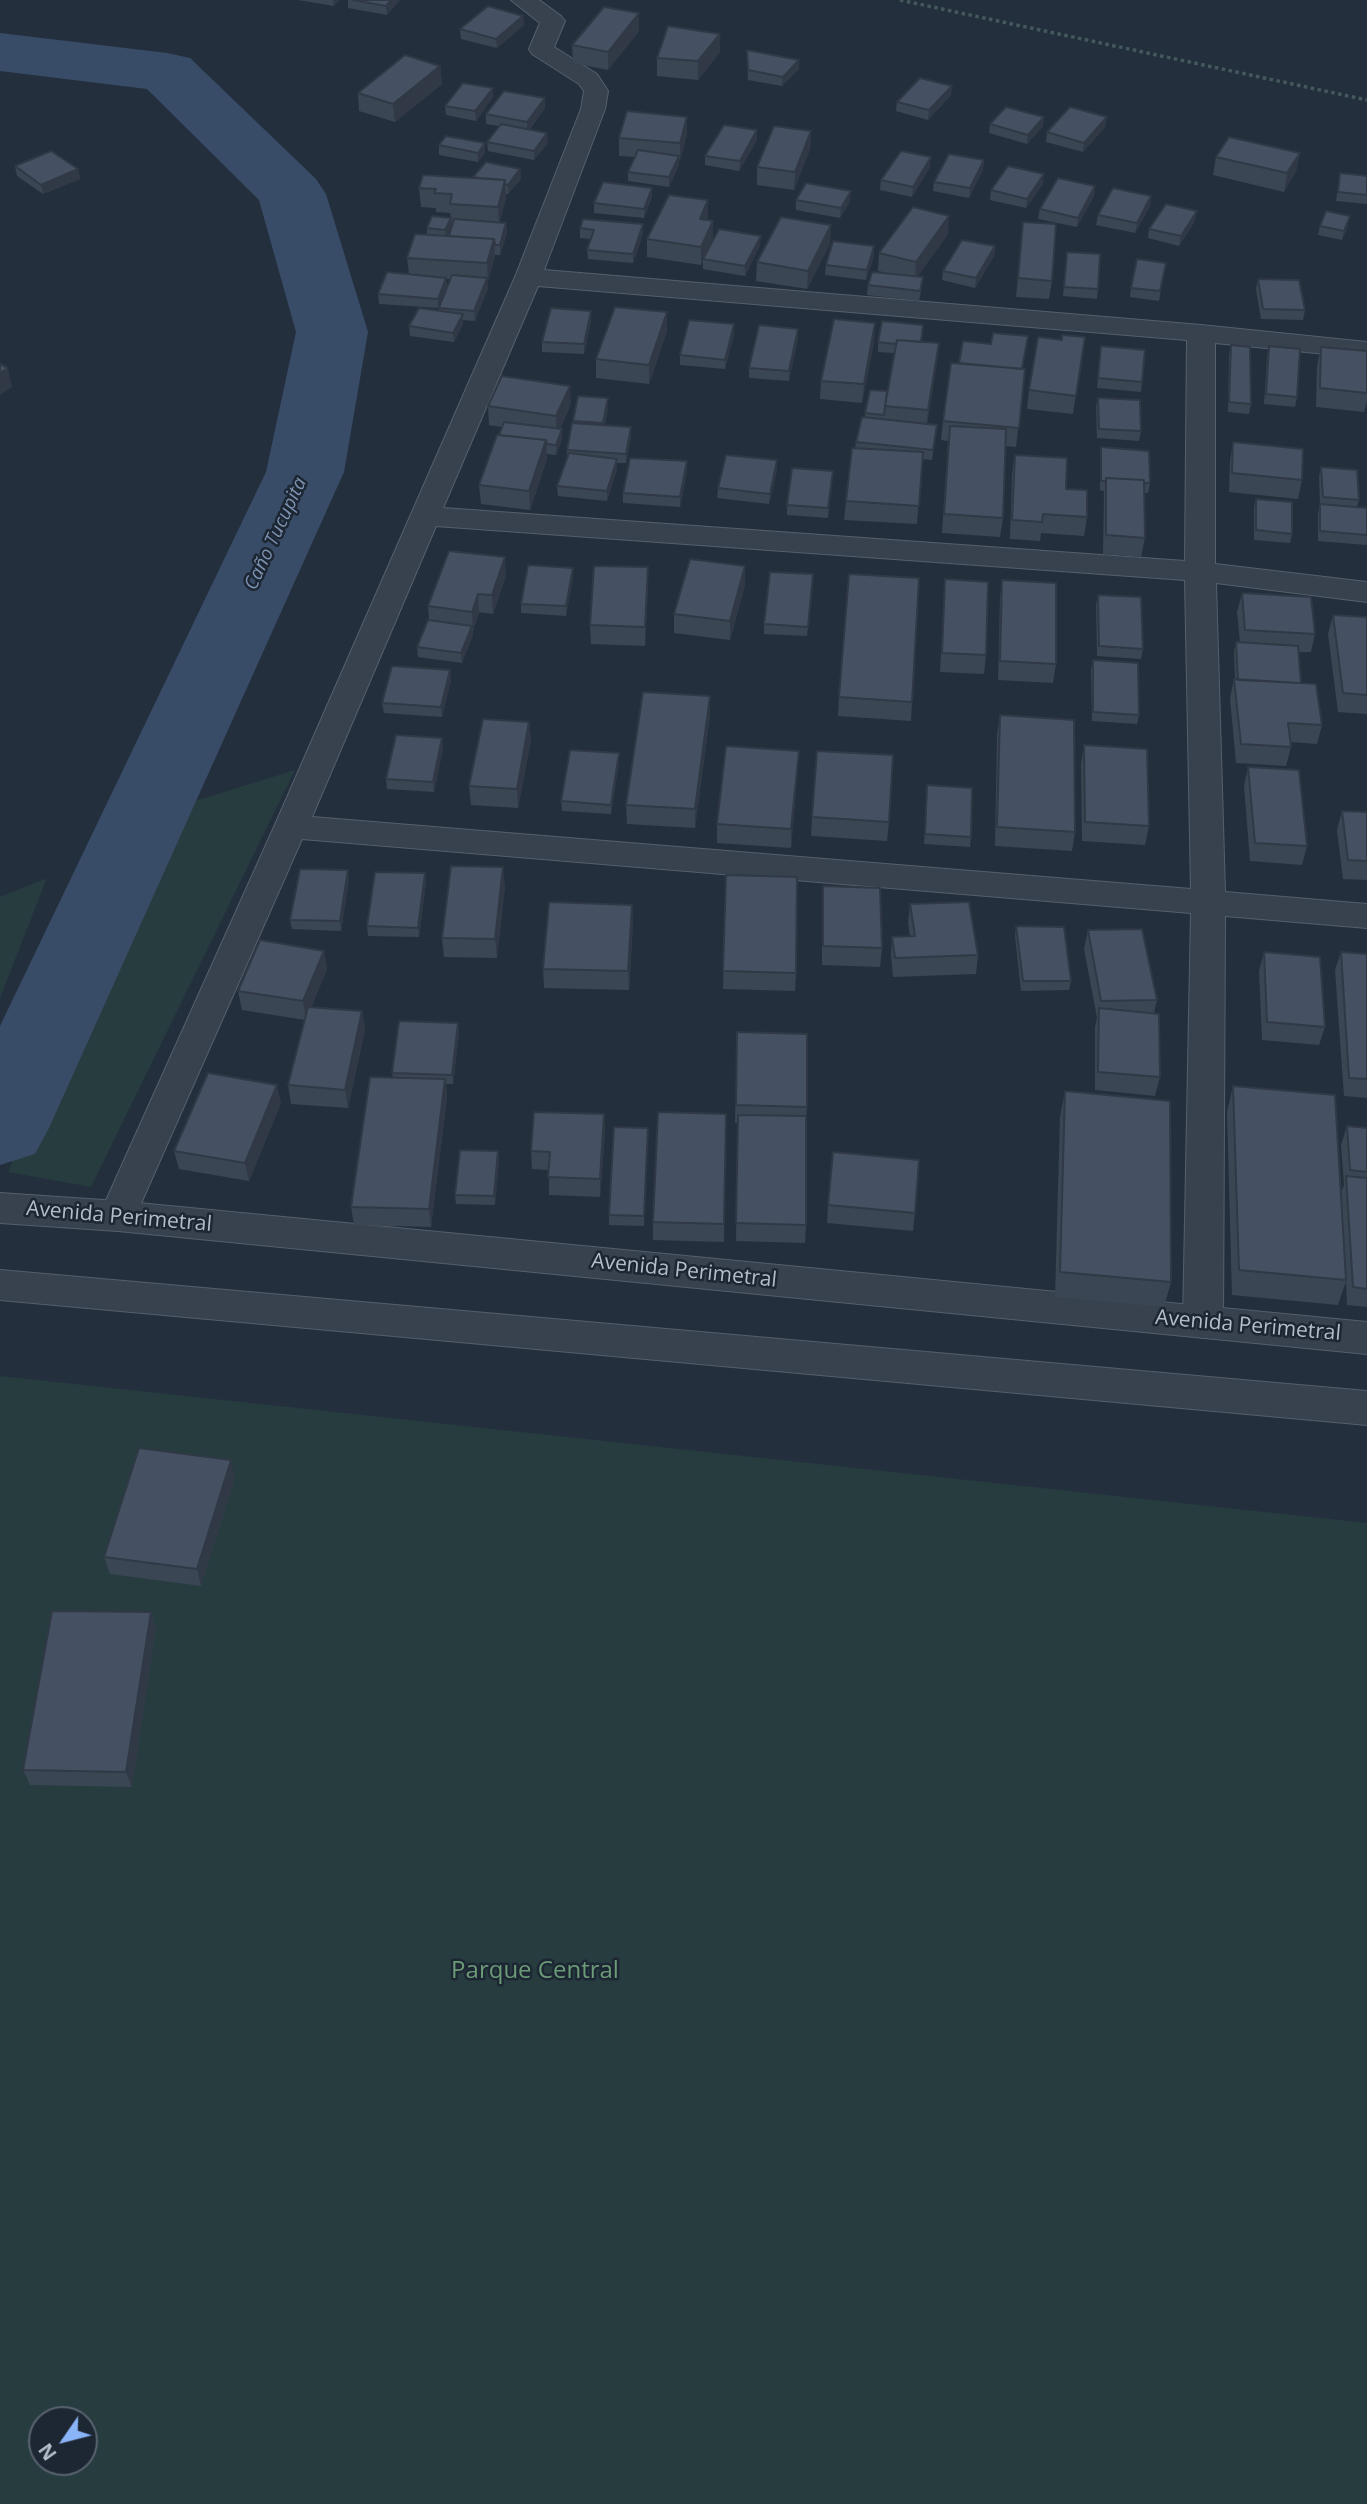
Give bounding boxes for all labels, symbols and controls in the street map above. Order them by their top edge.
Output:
water label: Caño Tucupita [240,474,312,594]
street label: Avenida Perimetral [25,1196,213,1238]
street label: Avenida Perimetral [590,1249,778,1293]
street label: Avenida Perimetral [1154,1305,1342,1347]
park label: Parque Central [451,1957,619,1985]
north arrow [28,2406,98,2476]
text: N [32,2438,63,2466]

